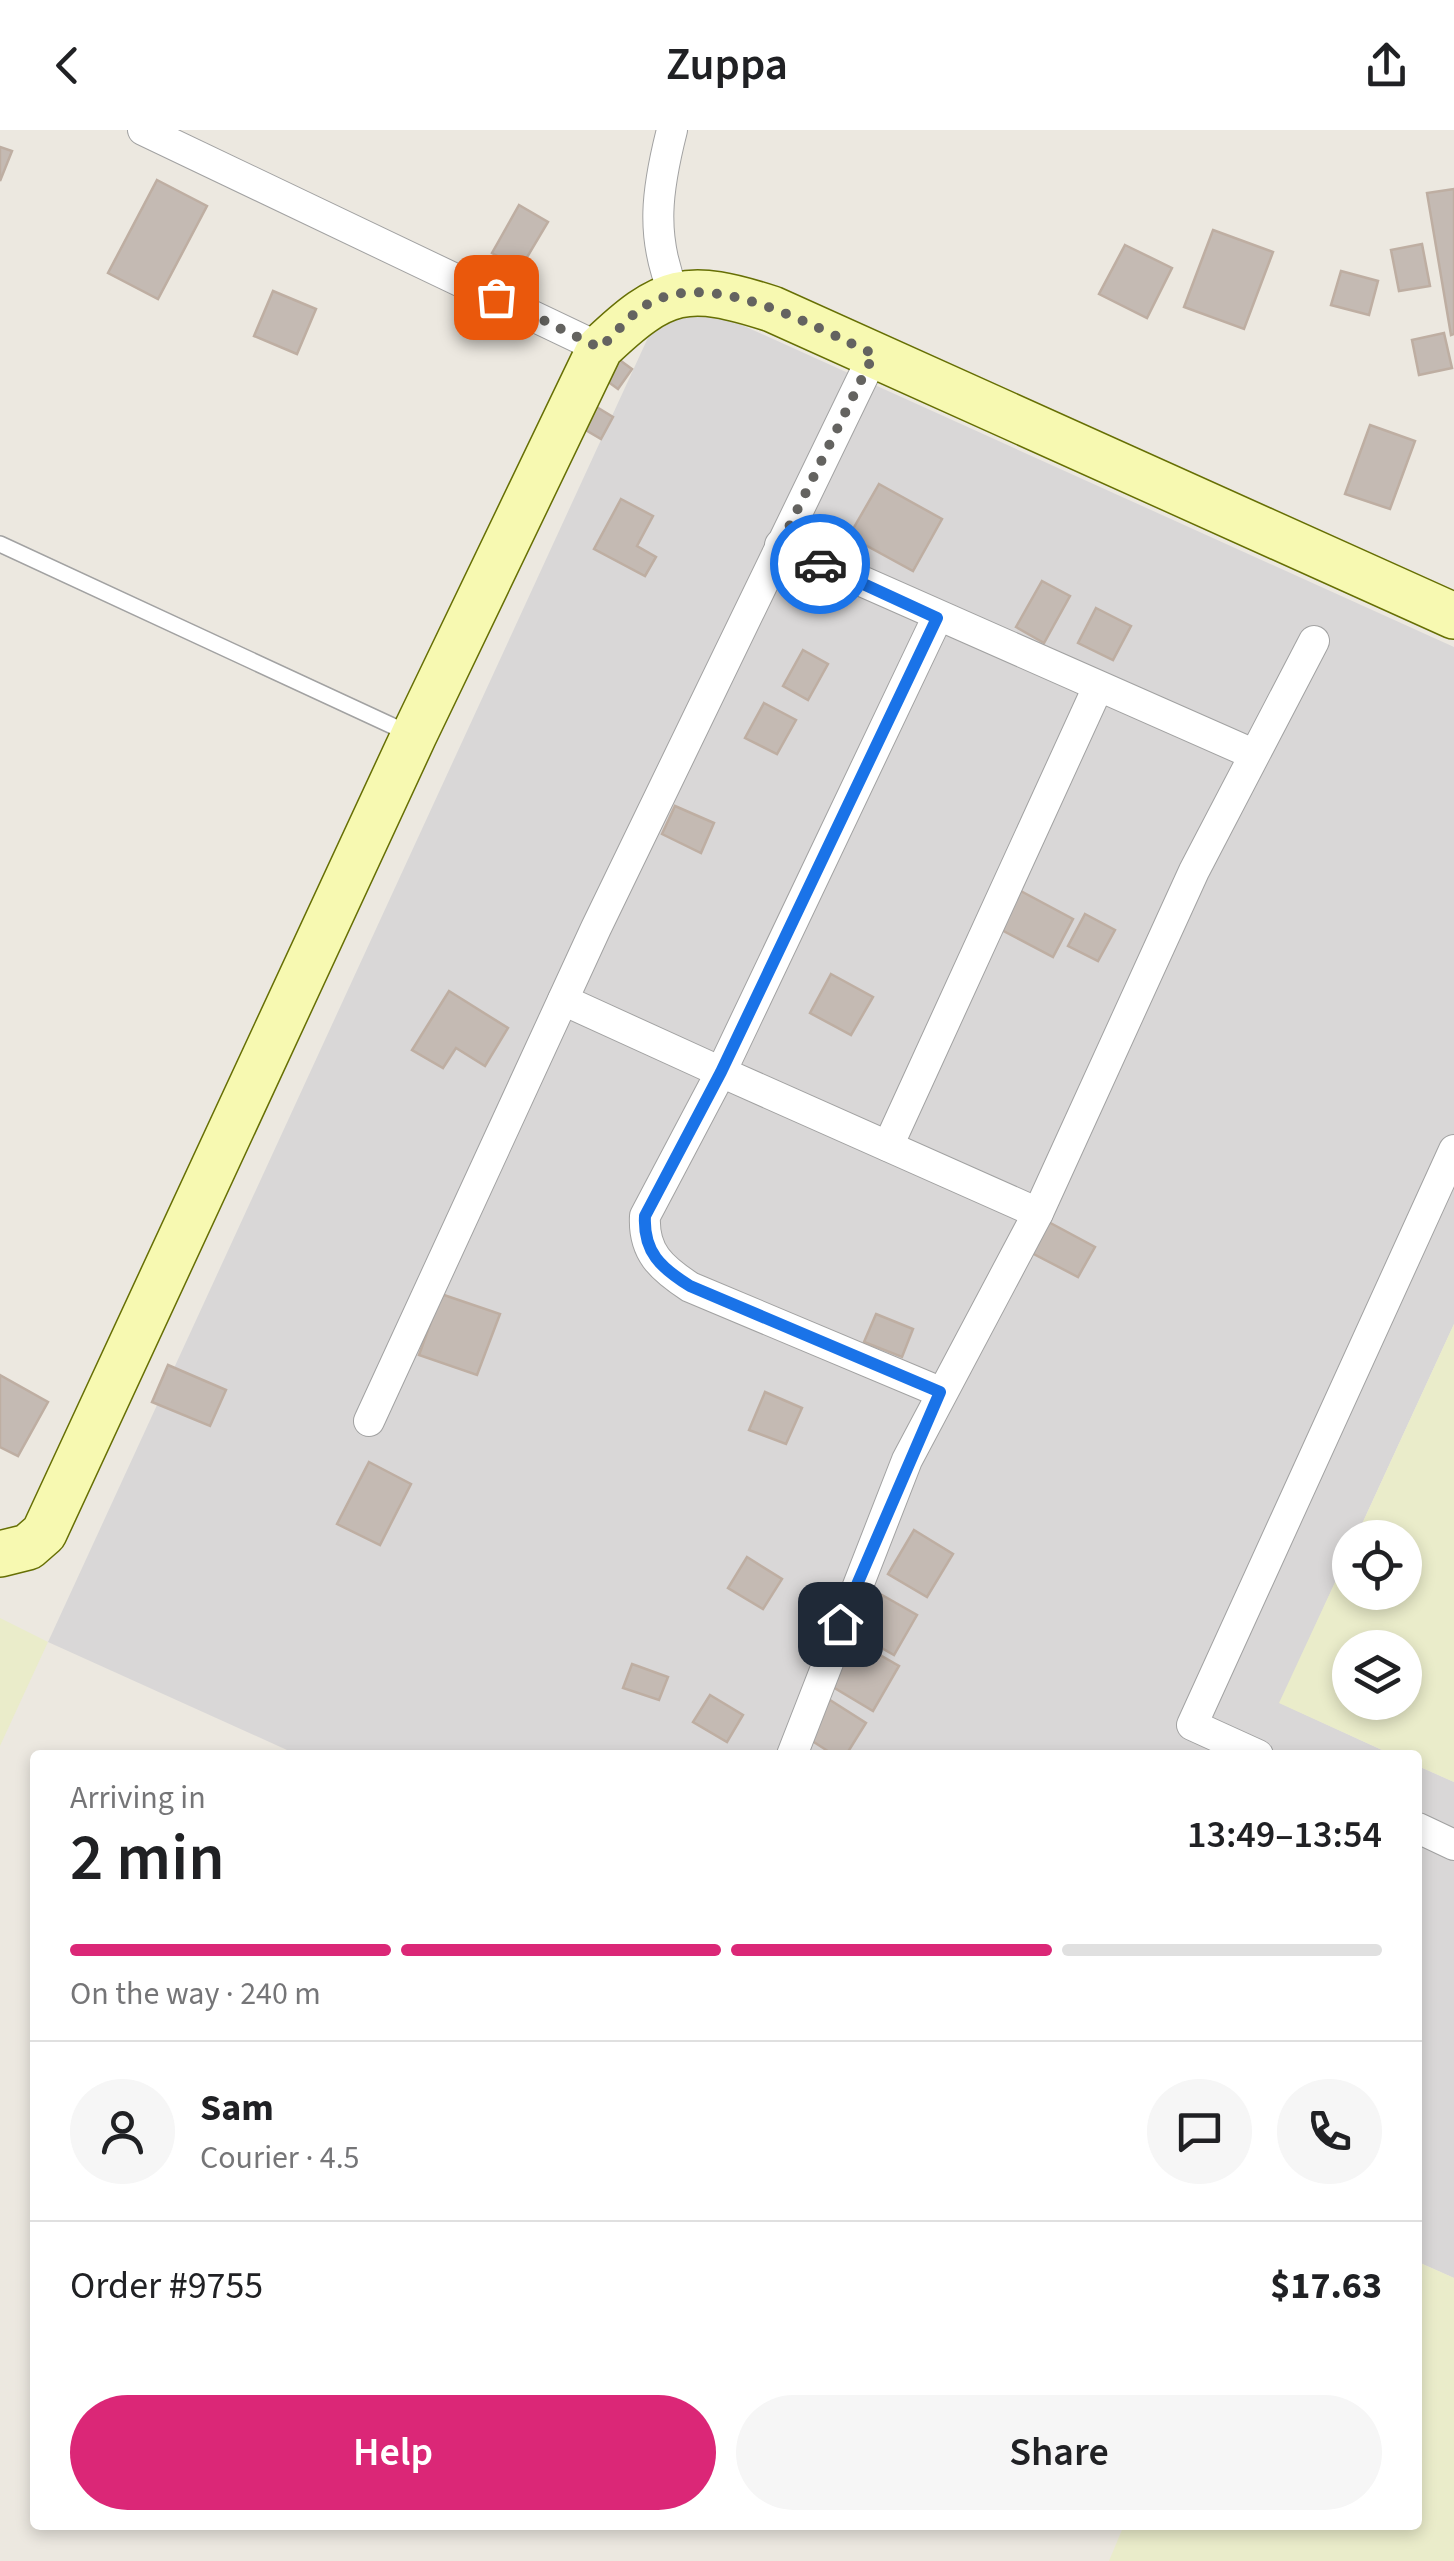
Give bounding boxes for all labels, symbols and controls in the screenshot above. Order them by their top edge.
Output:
text: Zuppa [666,33,788,97]
icon: back [40,38,95,93]
icon: share [1359,38,1414,93]
pin [454,255,539,340]
icon: bag [469,270,524,325]
courier [770,514,870,614]
icon: car [793,537,848,592]
map controls [1332,1520,1422,1720]
button: locate [1332,1520,1422,1610]
pin [798,1582,883,1667]
icon: home [813,1597,868,1652]
button: layers [1332,1630,1422,1720]
text: Arriving in [70,1775,206,1821]
text: 13:49–13:54 [1187,1808,1382,1862]
text: 2 min [70,1812,225,1905]
text: On the way · 240 m [70,1971,321,2017]
button: person [70,2079,175,2184]
button: chat [1147,2079,1252,2184]
button: phone [1277,2079,1382,2184]
text: Sam [200,2081,274,2135]
text: Courier · 4.5 [200,2135,360,2181]
text: Order #9755 [70,2259,263,2313]
text: $17.63 [1270,2259,1382,2313]
button: Help [70,2395,716,2510]
button: Share [736,2395,1382,2510]

